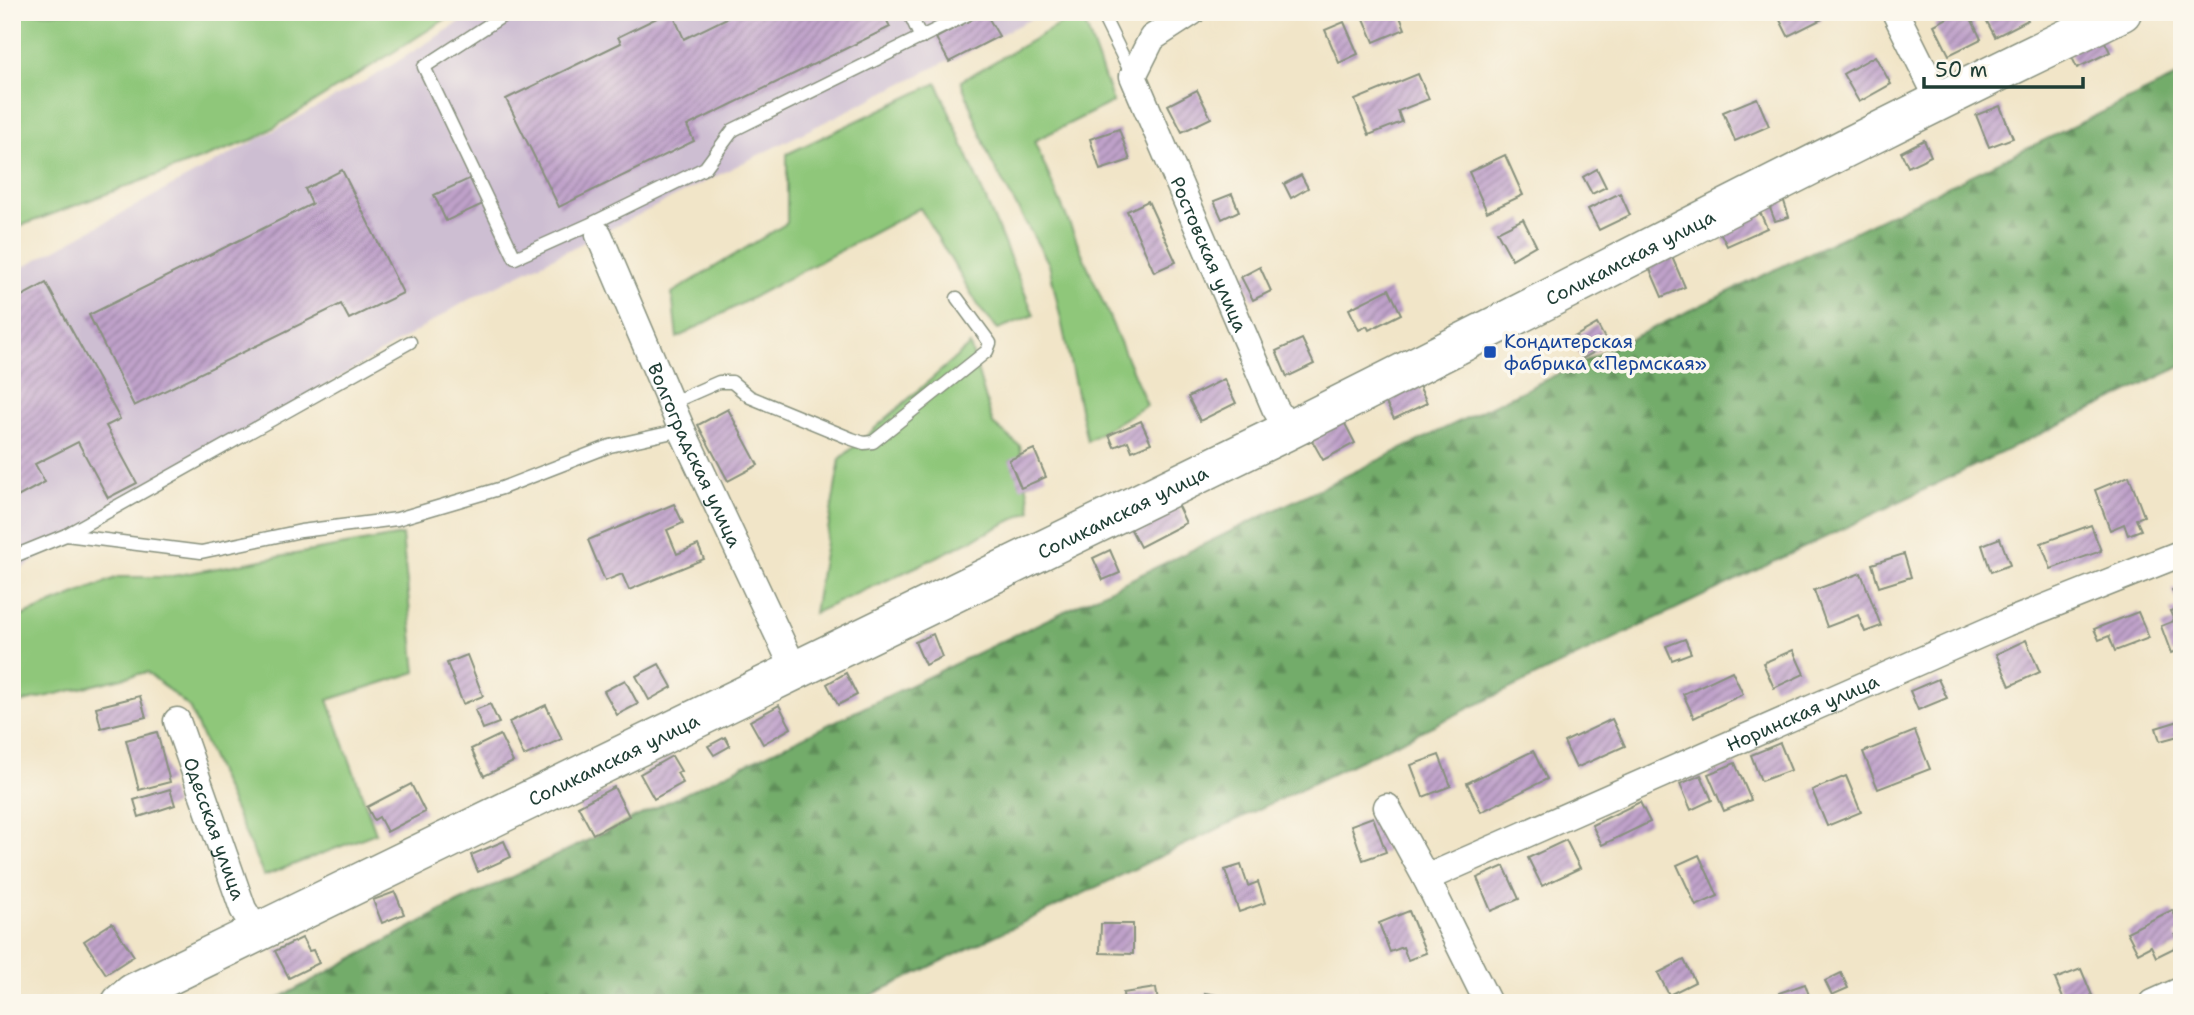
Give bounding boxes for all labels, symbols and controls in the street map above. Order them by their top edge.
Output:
scale bar [1924,46,2084,90]
text: 50 m [1935,56,1988,84]
street label: Ростовская улица [1165,172,1254,336]
street label: Соликамская улица [1541,204,1719,311]
place label: Кондитерская фабрика «Пермская» [1504,329,1707,376]
marker: Кондитерская фабрика «Пермская» [1482,344,1498,360]
street label: Волгоградская улица [642,359,748,551]
street label: Соликамская улица [1033,459,1212,564]
street label: Норинская улица [1722,668,1883,757]
street label: Соликамская улица [524,707,703,811]
street label: Одесская улица [178,754,251,904]

